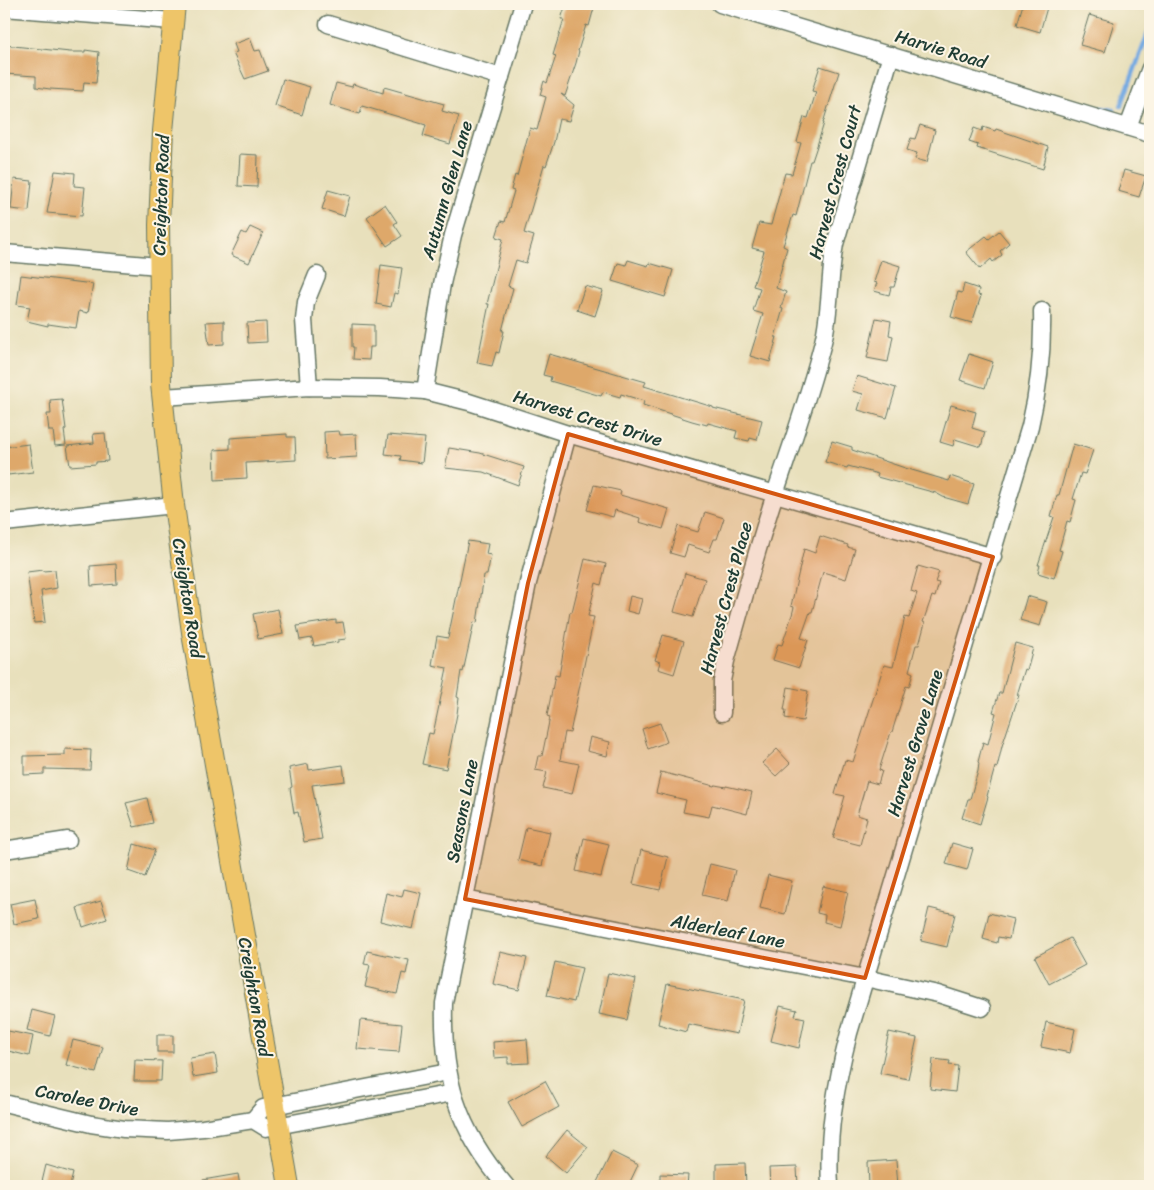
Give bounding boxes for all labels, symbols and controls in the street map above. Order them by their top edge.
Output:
street label: Harvie Road [891,20,992,79]
street label: Harvest Crest Court [799,101,871,263]
street label: Autumn Glen Lane [412,117,482,264]
street label: Creighton Road [143,132,179,256]
street label: Harvest Crest Drive [509,380,667,456]
street label: Harvest Crest Place [690,518,762,678]
street label: Creighton Road [163,536,214,662]
street label: Harvest Grove Lane [877,665,953,820]
street label: Seasons Lane [436,756,488,866]
street label: Alderleaf Lane [667,904,788,958]
street label: Creighton Road [229,935,282,1061]
street label: Carolee Drive [33,1074,142,1126]

